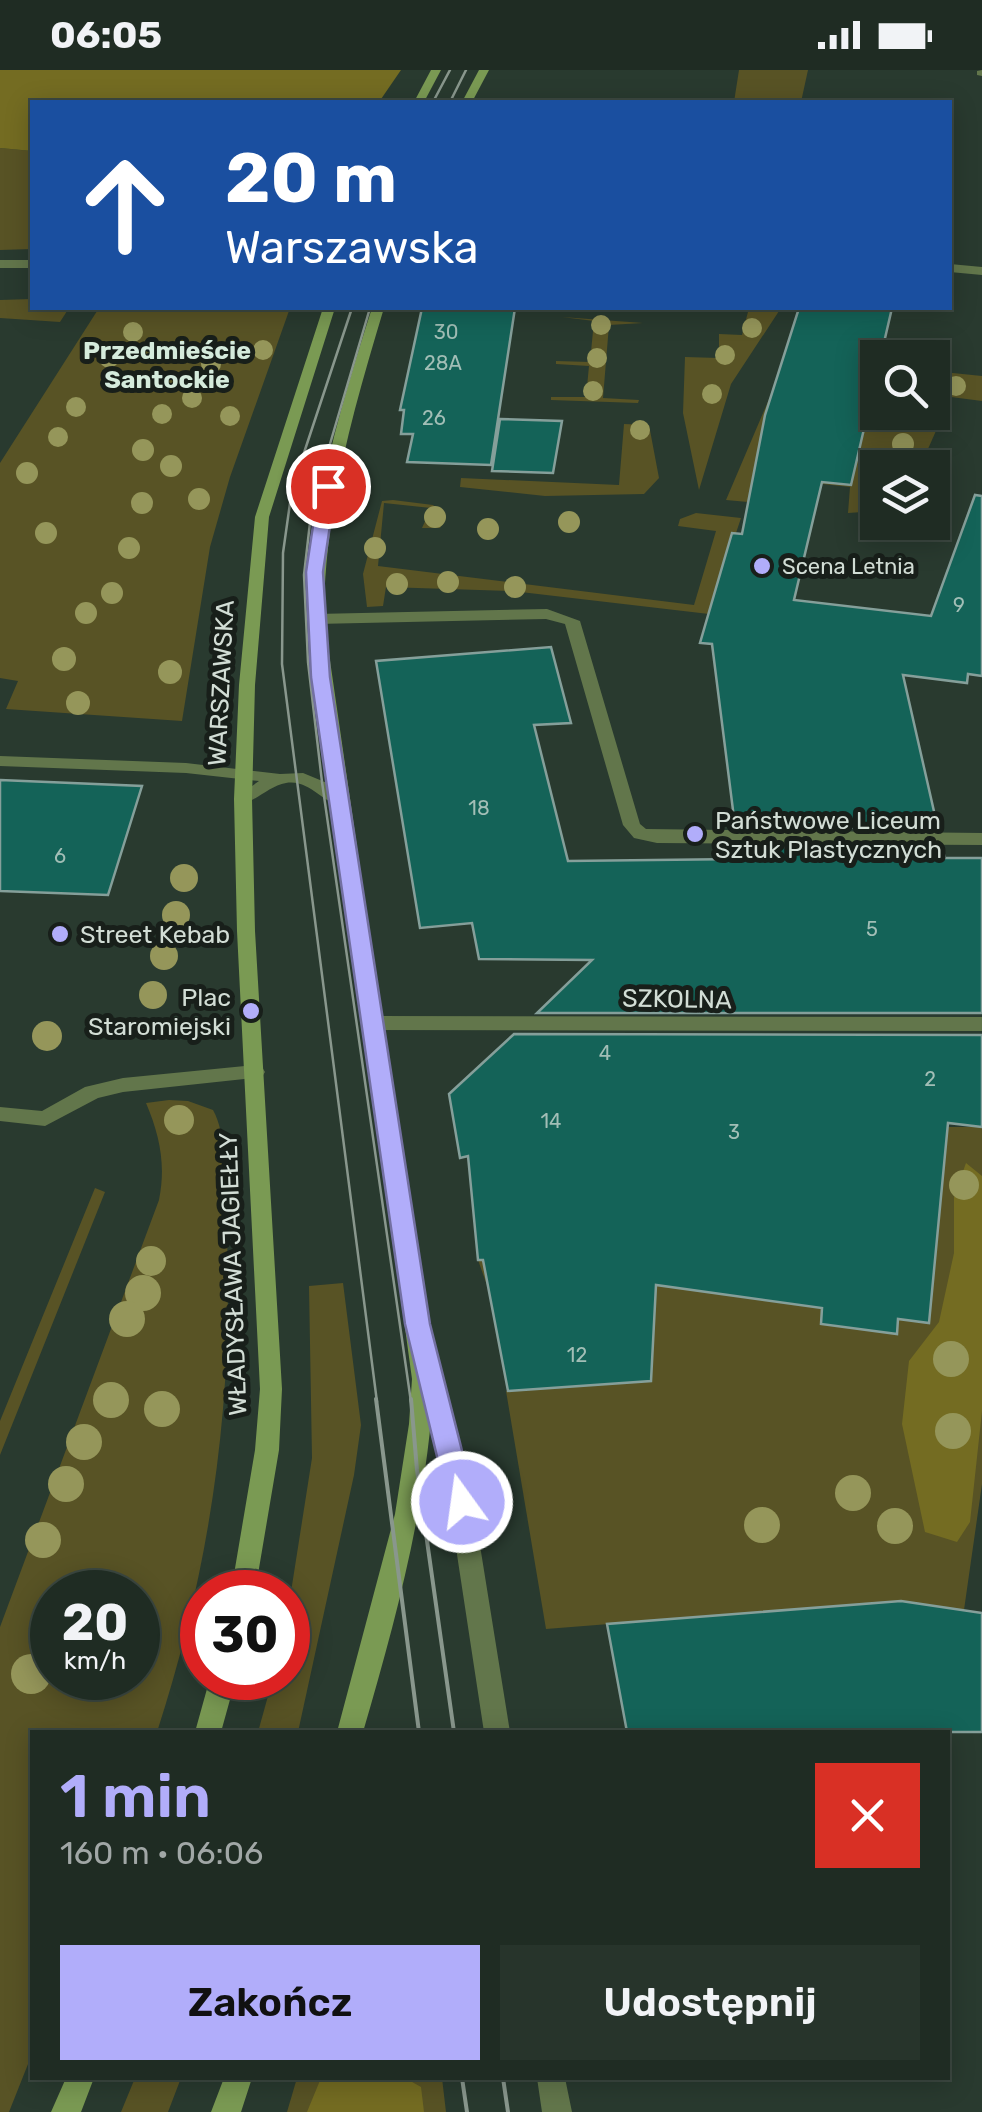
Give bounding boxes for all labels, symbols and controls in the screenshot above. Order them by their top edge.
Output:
text: 06:05 [50,12,162,58]
text: 20 m [225,137,397,220]
icon: ahead [60,140,190,270]
text: Warszawska [225,221,479,274]
house number: 30 [434,320,458,344]
district label: Przedmieście Santockie [83,336,251,394]
map controls [860,340,950,540]
button: search [860,340,950,430]
house number: 28A [424,351,462,375]
house number: 26 [422,406,446,430]
pin [286,444,371,529]
button: layers [860,450,950,540]
icon: arrive [301,459,356,514]
place label: Scena Letnia [782,553,915,580]
marker: Scena Letnia [751,555,773,577]
house number: 9 [953,593,965,617]
street label: WARSZAWSKA [202,599,240,767]
house number: 18 [468,796,490,820]
place label: Państwowe Liceum Sztuk Plastycznych [715,806,942,864]
marker: Państwowe Liceum Sztuk Plastycznych [684,823,706,845]
house number: 6 [54,844,66,868]
house number: 5 [866,917,878,941]
place label: Street Kebab [80,920,230,949]
marker: Street Kebab [49,923,71,945]
place label: Plac Staromiejski [88,983,231,1041]
street label: SZKOLNA [622,984,732,1014]
marker: Plac Staromiejski [240,1000,262,1022]
house number: 4 [599,1041,611,1065]
house number: 2 [924,1067,936,1091]
house number: 14 [541,1109,561,1133]
house number: 3 [728,1120,740,1144]
street label: WŁADYSŁAWA JAGIEŁŁY [214,1132,252,1416]
house number: 12 [567,1343,587,1367]
position arrow [410,1450,514,1554]
speed limit sign: 30 [180,1570,310,1700]
text: 20 [62,1593,128,1653]
text: km/h [64,1646,126,1675]
text: 1 min [60,1761,211,1832]
button: close [815,1763,920,1868]
text: 160 m · 06:06 [60,1834,263,1872]
button: Zakończ [60,1945,480,2060]
button: Udostępnij [500,1945,920,2060]

